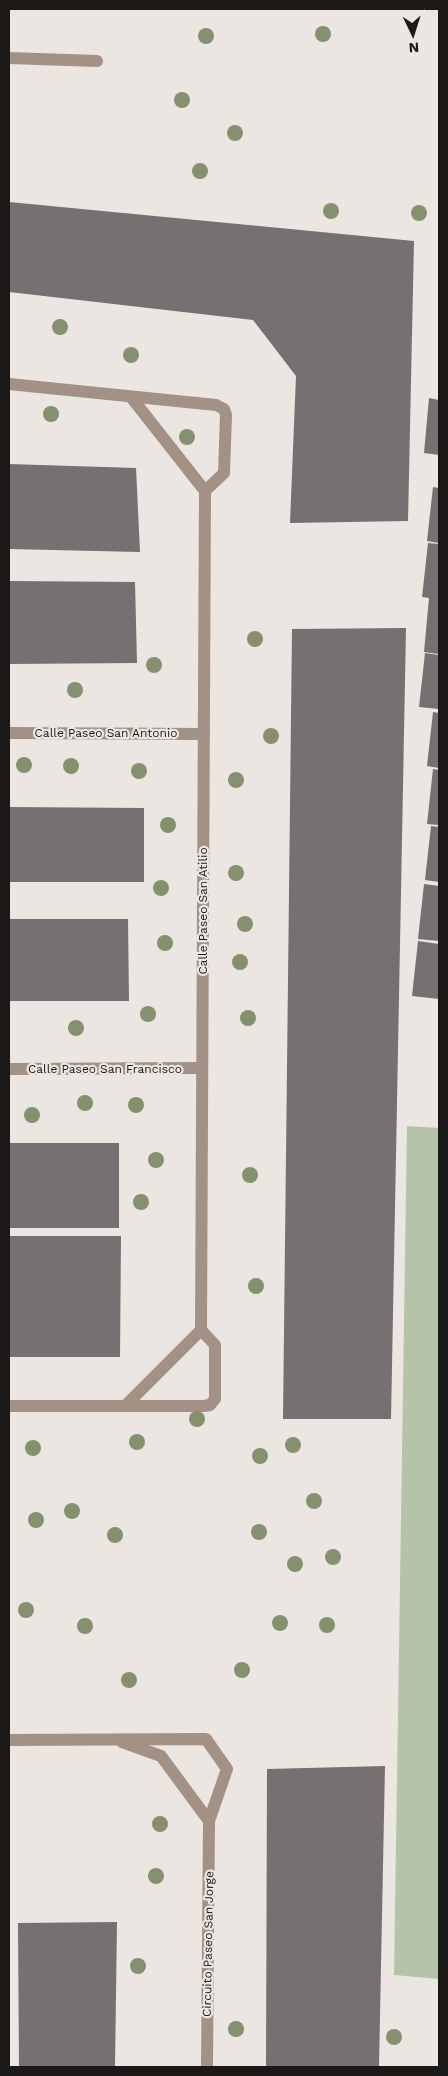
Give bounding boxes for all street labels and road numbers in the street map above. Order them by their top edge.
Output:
street label: Calle Paseo San Antonio [35,726,177,740]
street label: Calle Paseo San Atilio [196,847,210,975]
street label: Calle Paseo San Francisco [28,1062,182,1076]
street label: Circuito Paseo San Jorge [200,1871,216,2017]

